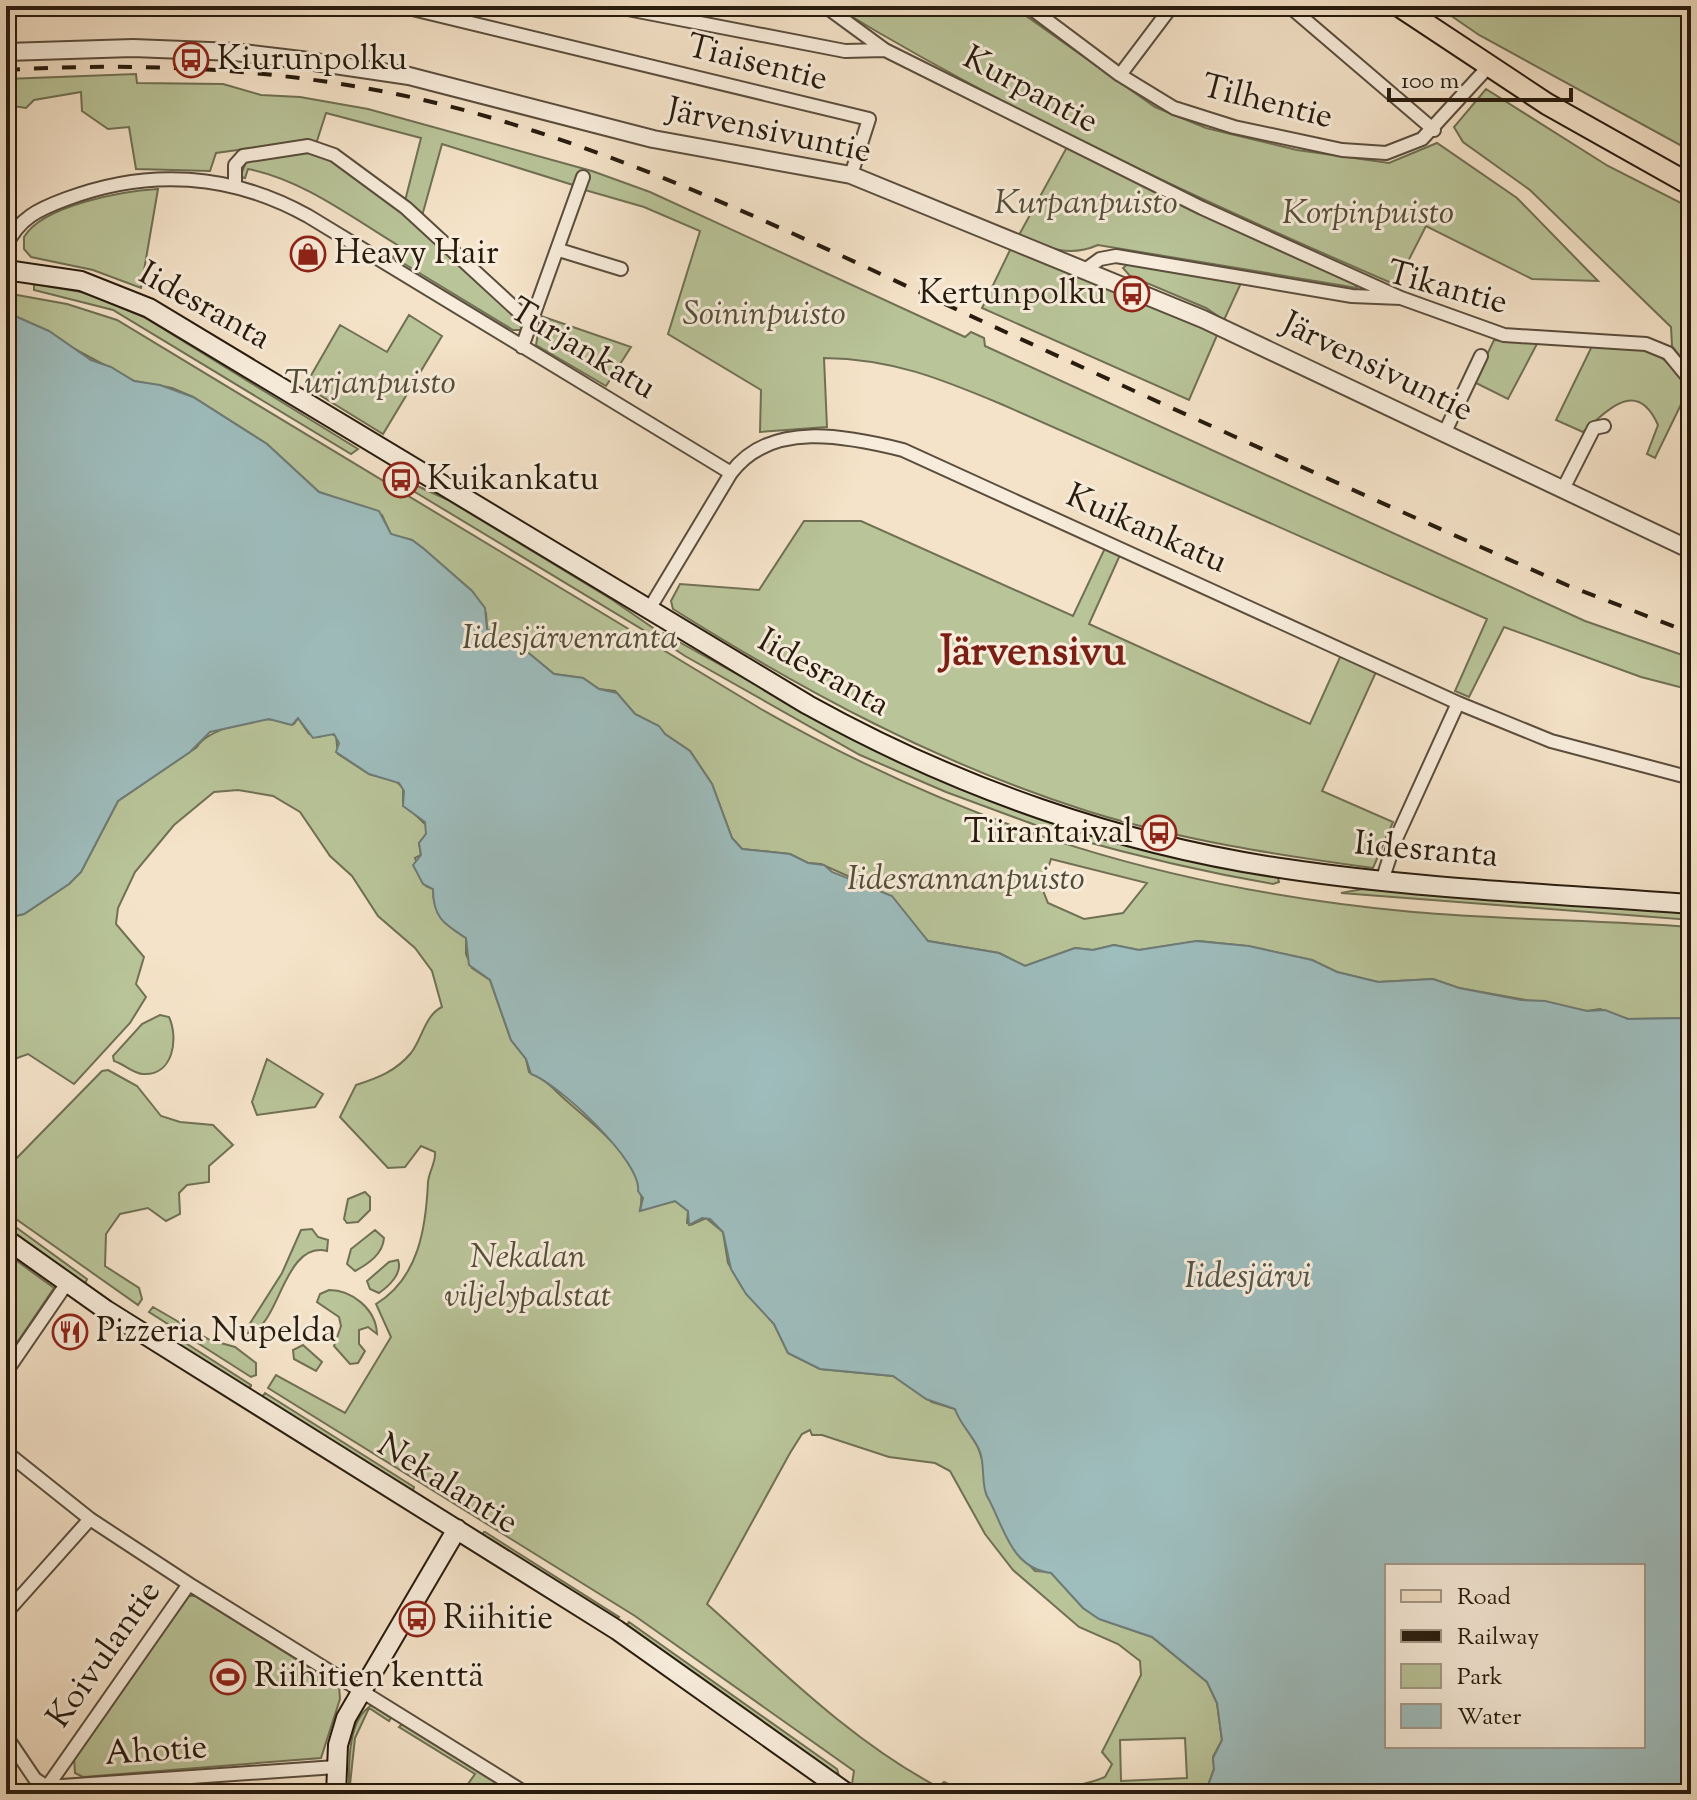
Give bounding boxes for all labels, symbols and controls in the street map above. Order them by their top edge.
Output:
street label: Tiaisentie [682,23,832,105]
street label: Kurpantie [954,35,1106,147]
place label: Kiurunpolku [217,36,407,85]
bus stop icon: Kiurunpolku [172,41,210,79]
scale bar [1389,52,1571,102]
street label: Tilhentie [1196,63,1338,143]
text: 100 m [1401,65,1459,99]
street label: Järvensivuntie [660,86,876,178]
park label: Kurpanpuisto [994,180,1178,229]
park label: Korpinpuisto [1282,190,1454,239]
place label: Heavy Hair [334,230,499,279]
shop icon: Heavy Hair [289,235,327,273]
street label: Tikantie [1381,249,1513,329]
street label: Iidesranta [129,251,279,363]
place label: Kertunpolku [919,270,1106,319]
bus stop icon: Kertunpolku [1113,275,1151,313]
street label: Turjankatu [499,287,665,413]
park label: Soininpuisto [682,291,846,340]
street label: Järvensivuntie [1271,300,1481,435]
park label: Turjanpuisto [284,360,456,409]
place label: Kuikankatu [427,456,599,505]
bus stop icon: Kuikankatu [382,461,420,499]
street label: Kuikankatu [1057,473,1235,587]
park label: Iidesjärvenranta [462,615,678,664]
street label: Iidesranta [748,618,898,730]
district label: Järvensivu [937,624,1126,684]
place label: Tiirantaival [964,809,1133,858]
bus stop icon: Tiirantaival [1140,814,1178,852]
street label: Iidesranta [1352,820,1500,882]
park label: Iidesrannanpuisto [847,856,1085,905]
park label: Nekalan viljelypalstat [445,1234,611,1322]
water label: Iidesjärvi [1185,1252,1311,1304]
place label: Pizzeria Nupelda [96,1308,336,1357]
restaurant icon: Pizzeria Nupelda [51,1313,89,1351]
street label: Nekalantie [367,1422,527,1548]
legend [1385,1564,1645,1748]
street label: Koivulantie [36,1571,174,1739]
text: Road [1457,1581,1511,1615]
place label: Riihitie [443,1595,553,1644]
bus stop icon: Riihitie [398,1600,436,1638]
text: Railway [1457,1621,1539,1655]
place label: Riihitien kenttä [254,1653,484,1702]
sports icon: Riihitien kenttä [209,1658,247,1696]
text: Park [1457,1661,1503,1695]
text: Water [1457,1701,1521,1735]
street label: Ahotie [103,1724,209,1780]

